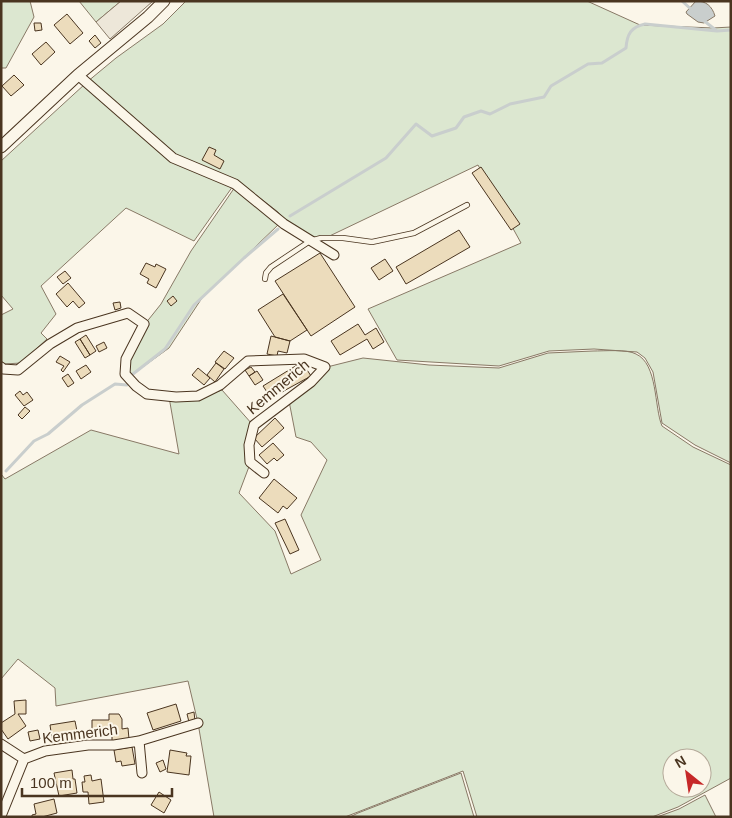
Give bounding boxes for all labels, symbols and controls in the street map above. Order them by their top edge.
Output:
street label: Kemmerich [243,356,312,418]
street label: Kemmerich [41,720,119,747]
north arrow [662,748,712,798]
text: N [672,752,689,771]
scale bar [22,766,172,798]
text: 100 m [30,774,72,791]

